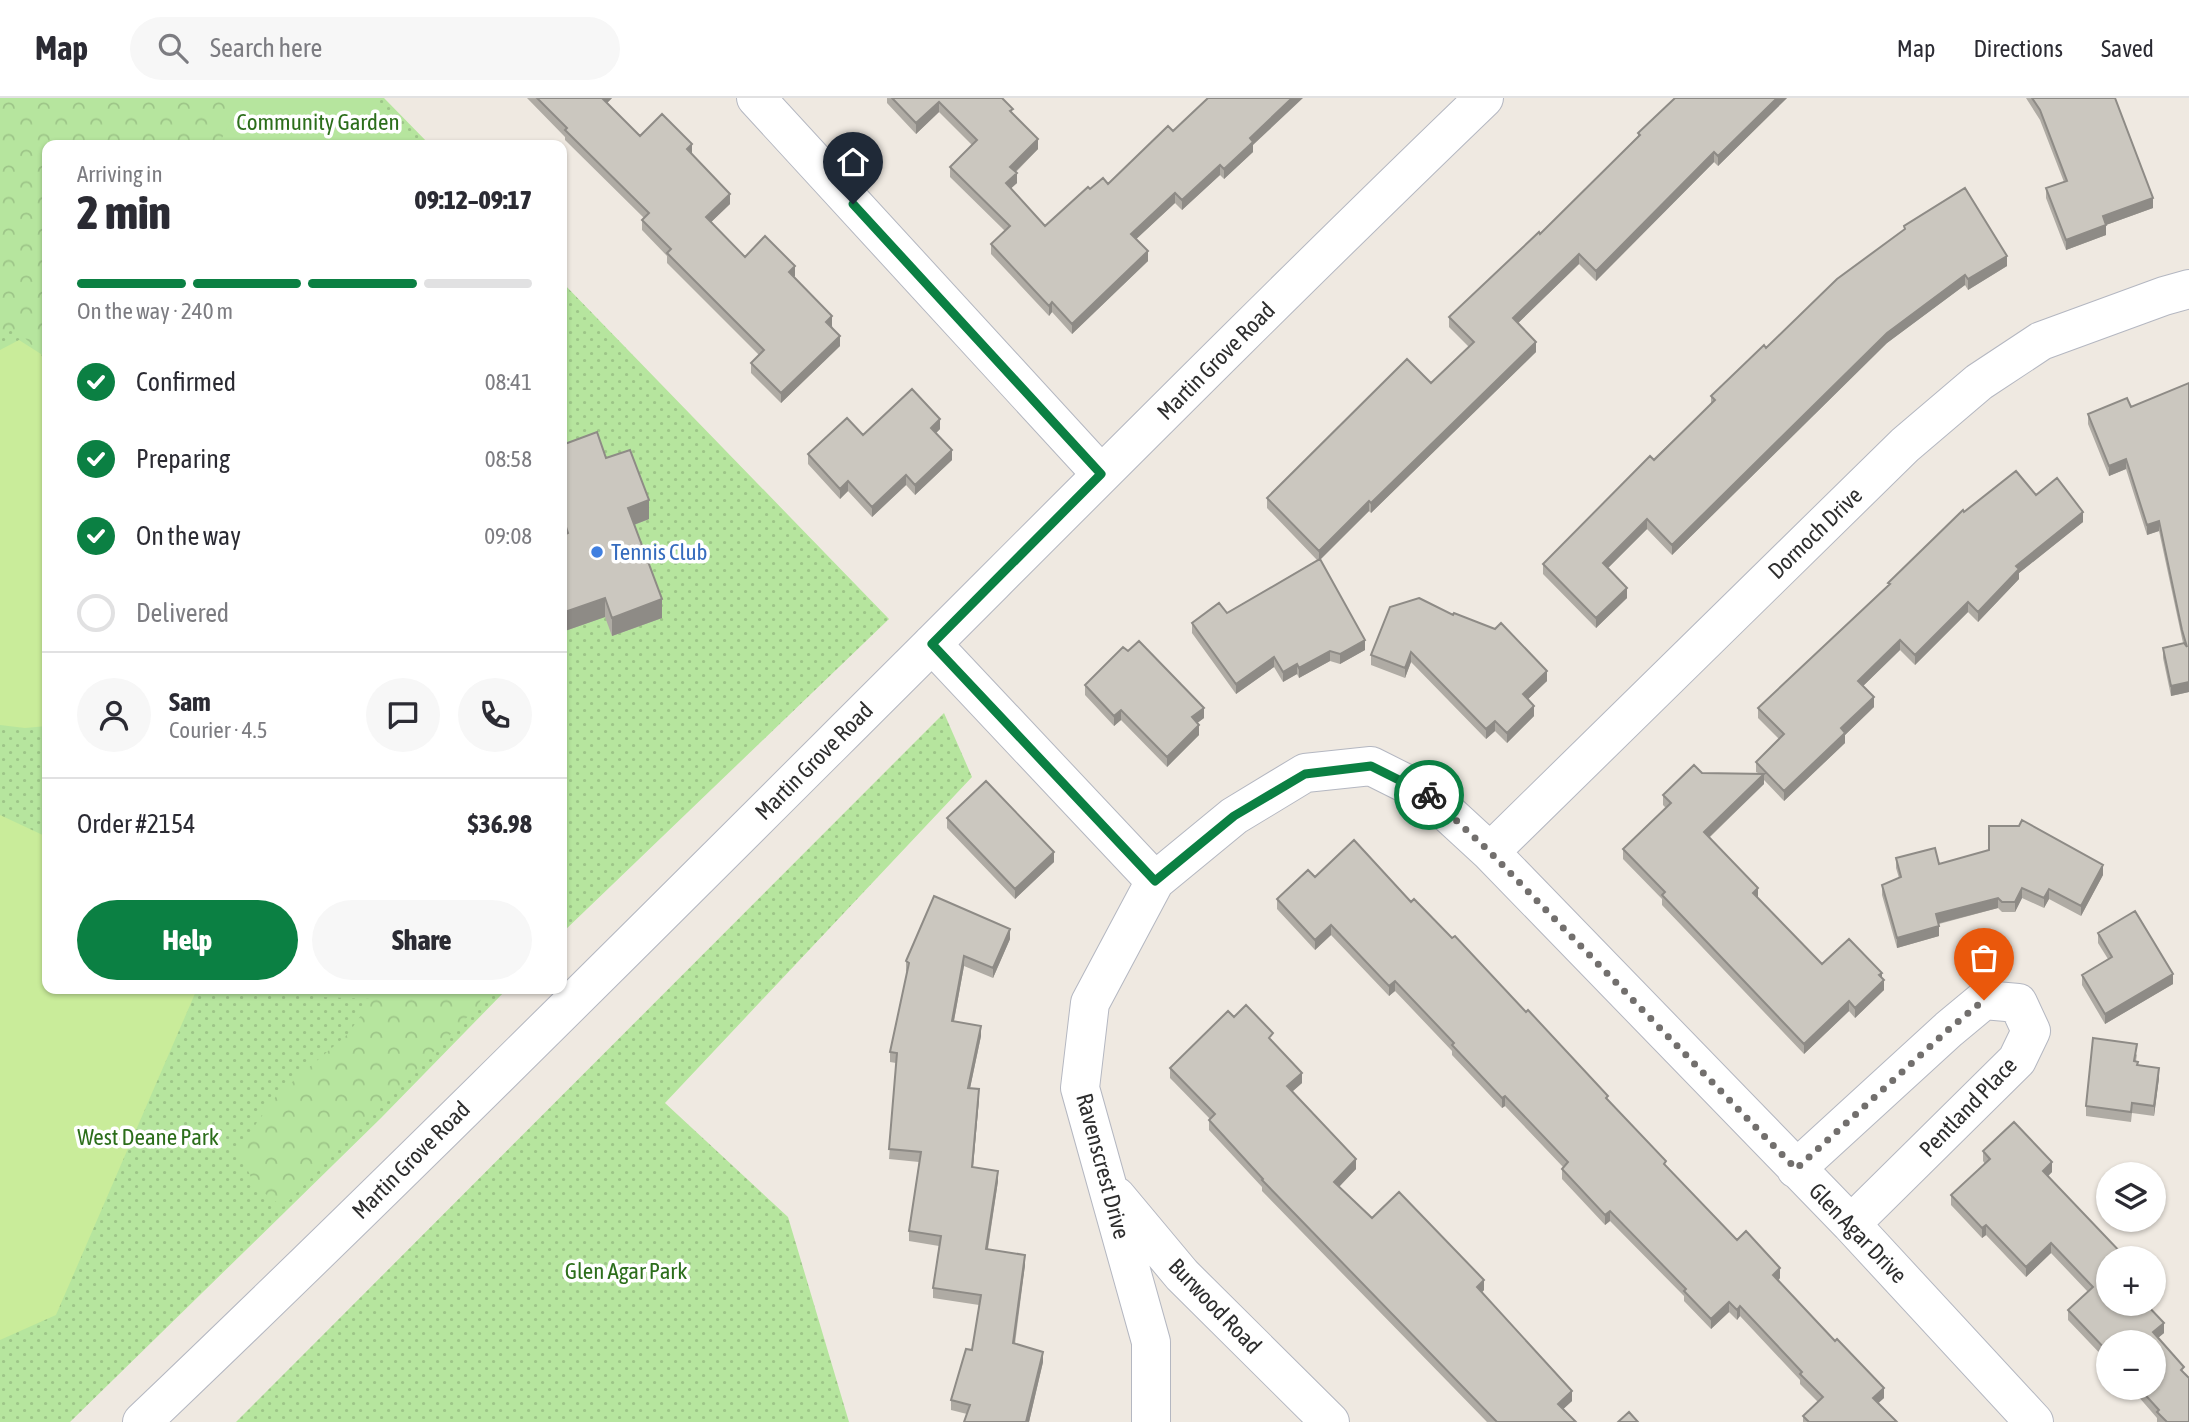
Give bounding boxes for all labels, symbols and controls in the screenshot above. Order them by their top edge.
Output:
search box [130,17,620,80]
text: Map [35,29,88,67]
icon: search [154,29,192,67]
text: Search here [210,33,322,63]
text: Map [1897,35,1935,62]
text: Directions [1973,35,2063,62]
text: Saved [2101,35,2154,62]
park label: Community Garden [236,109,400,135]
pin [823,132,883,204]
icon: home [834,143,872,181]
text: Arriving in [77,161,163,187]
text: 09:12–09:17 [415,185,532,215]
text: 2 min [77,186,171,239]
street label: Martin Grove Road [1152,297,1280,425]
text: On the way · 240 m [77,298,233,324]
icon: check [77,363,115,401]
text: Confirmed [136,367,236,397]
text: 08:41 [485,369,532,395]
icon: check [77,440,115,478]
text: Preparing [136,444,230,474]
text: 08:58 [485,446,532,472]
street label: Dornoch Drive [1763,482,1867,584]
icon: check [77,517,115,555]
text: On the way [136,521,241,551]
text: 09:08 [484,523,532,549]
place label: Tennis Club [611,539,708,565]
marker: Tennis Club [589,544,605,560]
text: Delivered [136,598,229,628]
button: person [77,678,151,752]
button: chat [366,678,440,752]
button: phone [458,678,532,752]
text: Sam [169,687,211,717]
street label: Martin Grove Road [750,697,878,825]
text: Courier · 4.5 [169,717,268,743]
courier [1394,760,1464,830]
icon: bike [1410,776,1448,814]
text: Order #2154 [77,809,196,839]
text: $36.98 [468,809,532,839]
button: Help [77,900,298,980]
button: Share [312,900,532,980]
pin [1954,928,2014,1000]
icon: bag [1965,939,2003,977]
street label: Pentland Place [1914,1052,2022,1162]
street label: Ravenscrest Drive [1071,1090,1135,1242]
street label: Martin Grove Road [347,1096,475,1224]
park label: West Deane Park [77,1124,219,1150]
map controls [2096,1162,2166,1400]
button: layers [2096,1162,2166,1232]
street label: Glen Agar Drive [1804,1178,1912,1288]
button: + [2096,1246,2166,1316]
street label: Burwood Road [1163,1253,1267,1359]
park label: Glen Agar Park [565,1258,687,1284]
button: − [2096,1330,2166,1400]

